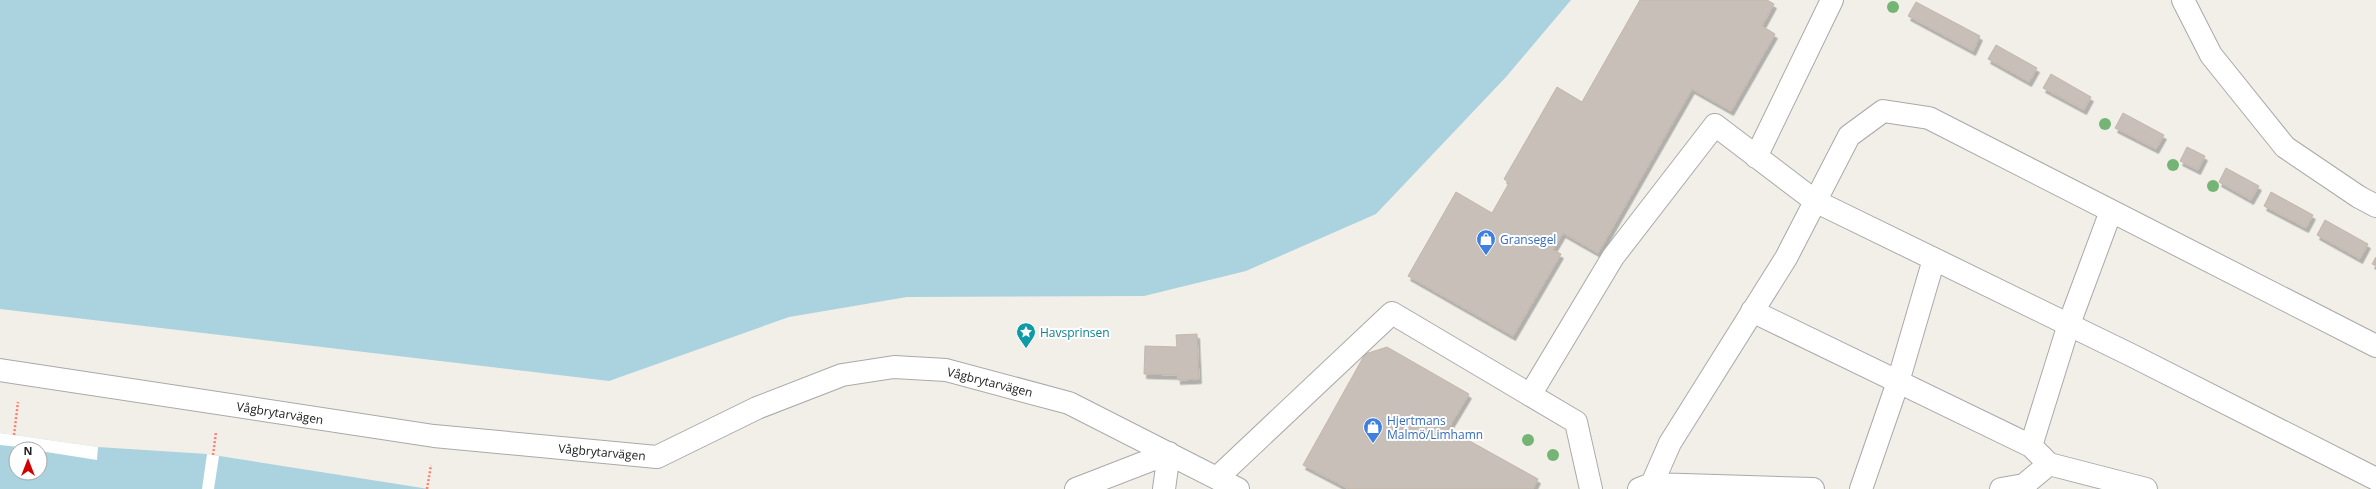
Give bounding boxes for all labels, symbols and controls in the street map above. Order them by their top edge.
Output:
shop icon: Gransegel [1475,228,1497,256]
place label: Gransegel [1500,231,1556,248]
place icon: Havsprinsen [1015,321,1037,349]
place label: Havsprinsen [1040,324,1110,341]
street label: Vågbrytarvägen [945,363,1035,401]
street label: Vågbrytarvägen [235,398,325,428]
place label: Hjertmans Malmö/Limhamn [1387,412,1483,443]
shop icon: Hjertmans Malmö/Limhamn [1362,416,1384,444]
street label: Vågbrytarvägen [558,440,646,464]
north arrow [8,441,48,481]
text: N [24,443,32,458]

